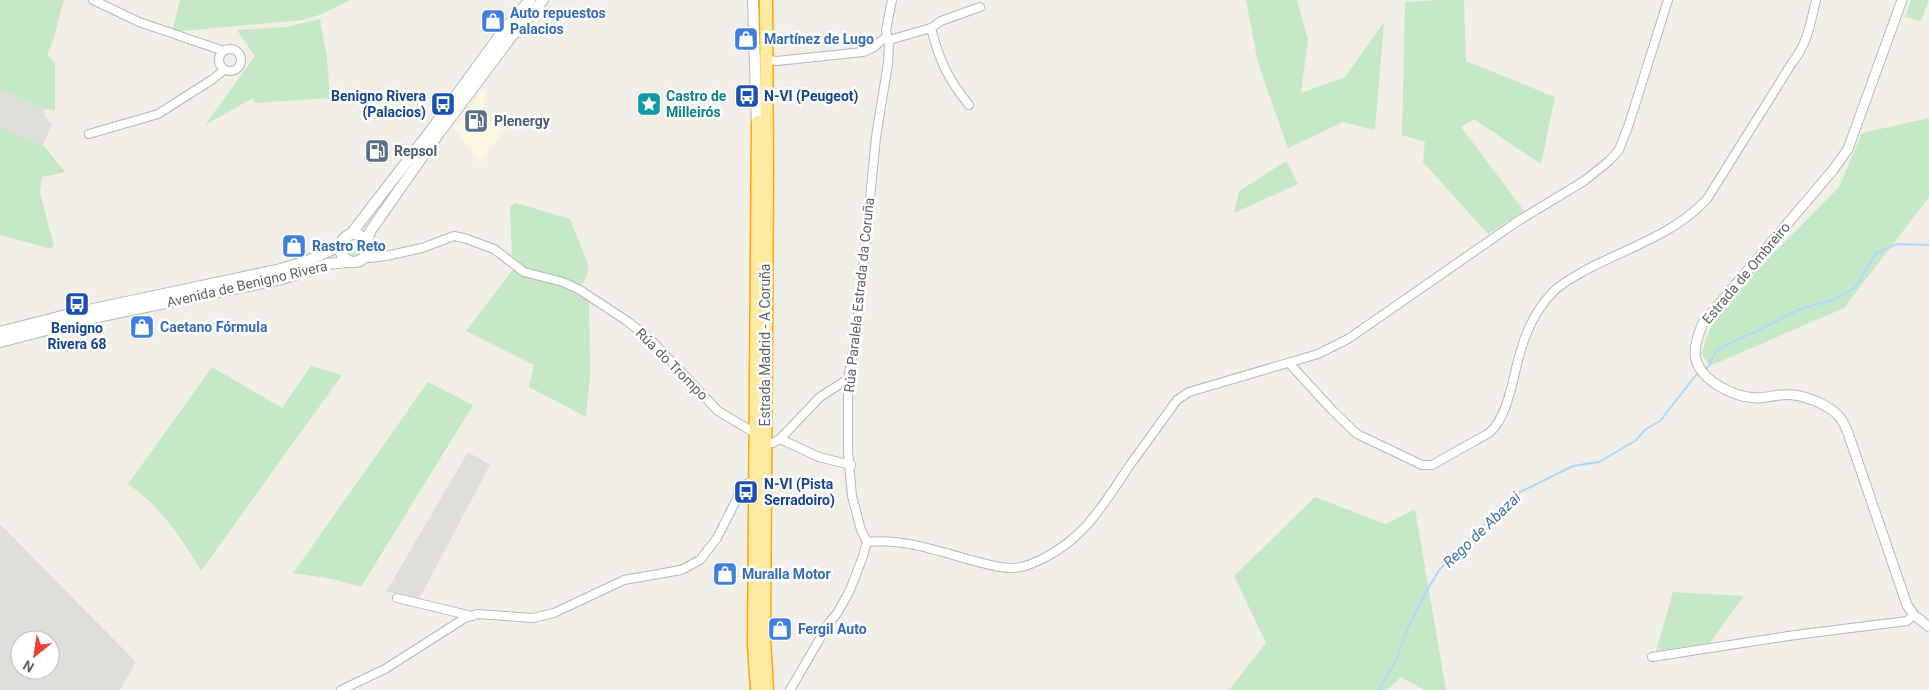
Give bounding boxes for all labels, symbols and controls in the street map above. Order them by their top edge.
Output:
place label: Auto repuestos Palacios [510,5,606,37]
shop icon: Auto repuestos Palacios [480,8,506,34]
shop icon: Martínez de Lugo [733,26,759,52]
place label: Martínez de Lugo [764,31,874,47]
bus stop icon: N-VI (Peugeot) [734,83,760,109]
place label: Benigno Rivera (Palacios) [331,88,427,121]
place label: Castro de Milleirós [666,88,727,120]
place label: N-VI (Peugeot) [764,88,859,105]
bus stop icon: Benigno Rivera (Palacios) [430,91,456,117]
place icon: Castro de Milleirós [636,91,662,117]
fuel station icon: Plenergy [463,108,489,134]
place label: Plenergy [494,113,551,129]
fuel station icon: Repsol [364,138,390,164]
place label: Repsol [394,143,437,159]
street label: Rúa Paralela Estrada da Coruña [841,197,877,393]
street label: Estrada de Ombreiro [1699,219,1793,327]
shop icon: Rastro Reto [281,233,307,259]
place label: Rastro Reto [312,238,386,254]
street label: Avenida de Benigno Rivera [165,258,329,310]
street label: Estrada Madrid - A Coruña [757,264,773,426]
bus stop icon: Benigno Rivera 68 [64,291,90,317]
shop icon: Caetano Fórmula [129,314,155,340]
place label: Caetano Fórmula [160,319,268,335]
place label: Benigno Rivera 68 [47,320,107,352]
street label: Rúa do Trompo [633,325,711,403]
place label: N-VI (Pista Serradoiro) [764,476,835,509]
bus stop icon: N-VI (Pista Serradoiro) [733,479,759,505]
water label: Rego de Abazai [1440,488,1525,571]
shop icon: Muralla Motor [712,561,738,587]
place label: Muralla Motor [742,566,831,582]
shop icon: Fergil Auto [767,616,793,642]
place label: Fergil Auto [798,621,867,637]
north arrow [10,630,60,680]
text: N [20,657,37,676]

